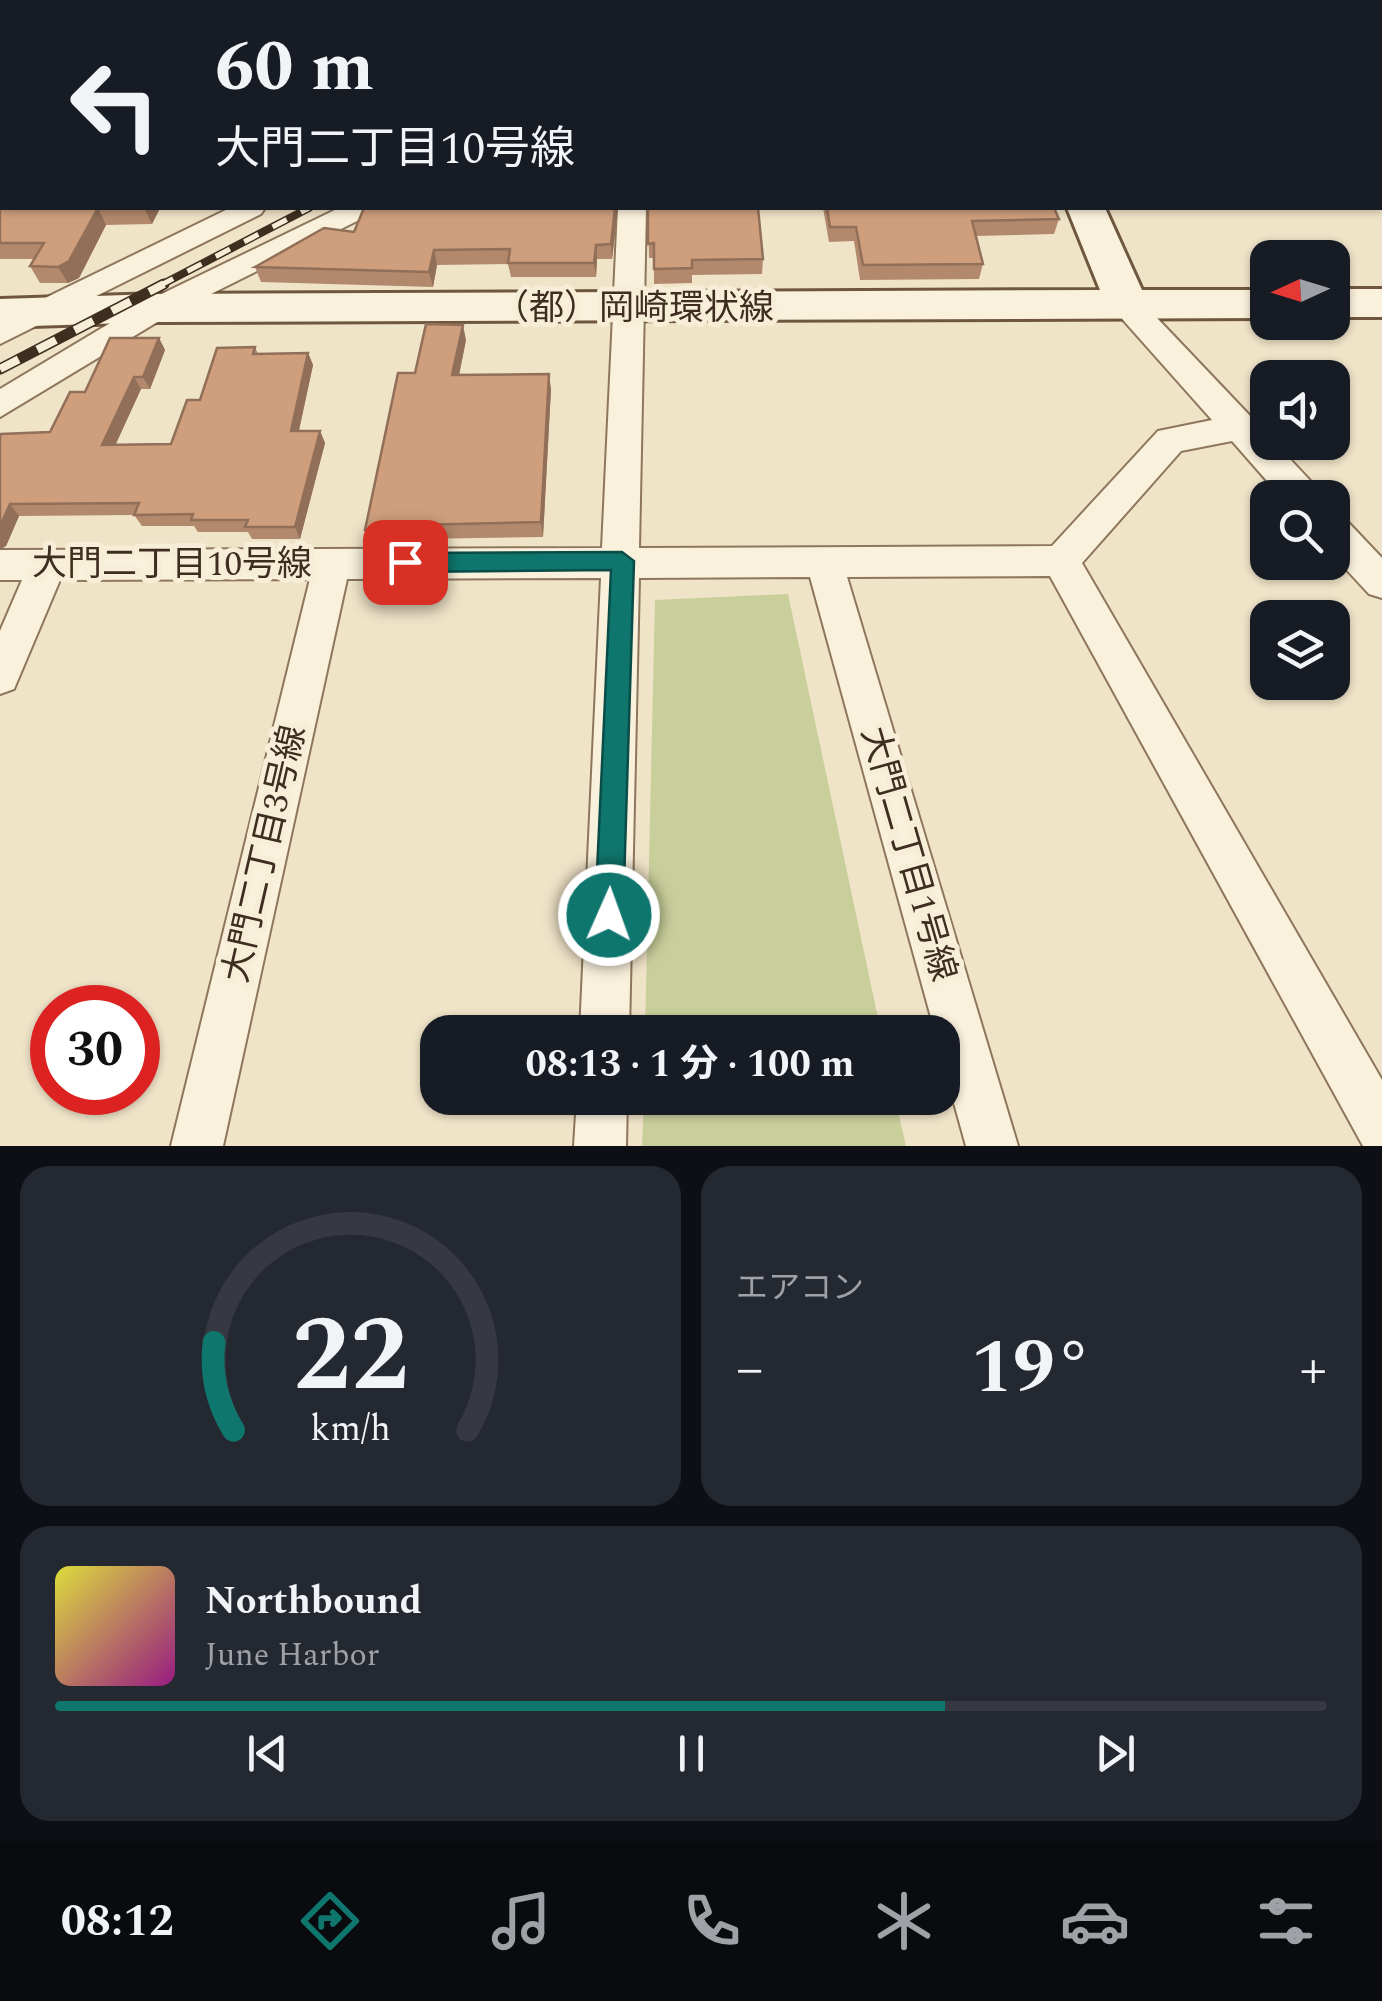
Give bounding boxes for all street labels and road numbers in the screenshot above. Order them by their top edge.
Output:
street label: （都）岡崎環状線 [494,282,774,335]
street label: 大門二丁目10号線 [32,538,312,591]
street label: 大門二丁目3号線 [210,720,320,988]
street label: 大門二丁目1号線 [846,721,970,987]

